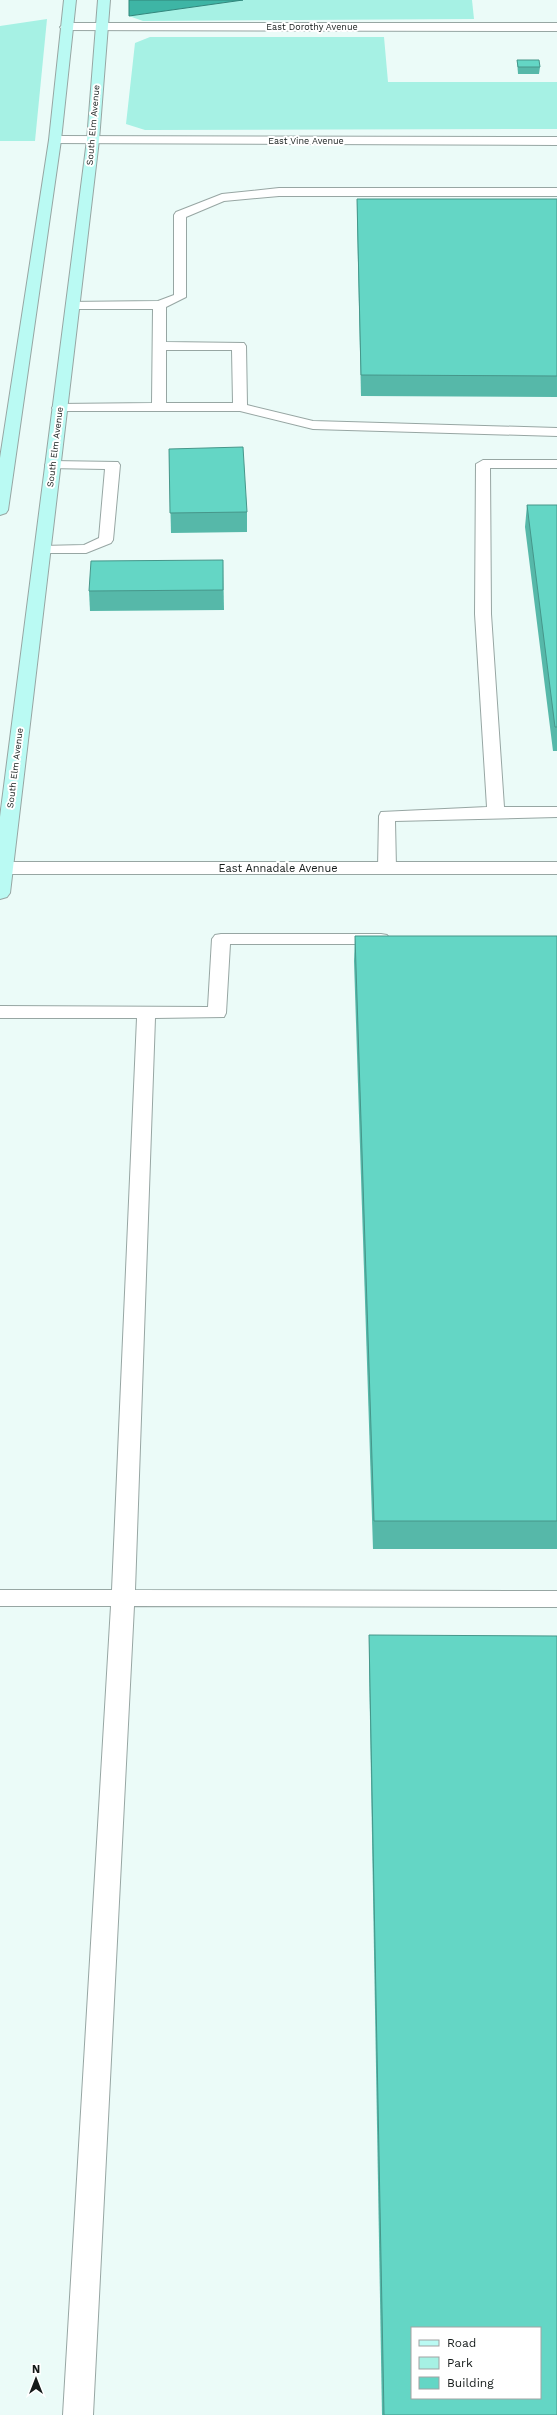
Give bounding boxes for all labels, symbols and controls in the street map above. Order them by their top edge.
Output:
street label: East Dorothy Avenue [266,22,358,32]
street label: South Elm Avenue [85,84,101,166]
street label: East Vine Avenue [268,136,344,146]
street label: South Elm Avenue [45,406,65,488]
street label: South Elm Avenue [5,727,25,809]
street label: East Annadale Avenue [218,862,338,875]
legend [411,2327,541,2399]
text: Road [447,2336,476,2350]
text: Park [447,2356,473,2370]
north arrow [16,2359,56,2399]
text: N [32,2363,40,2376]
text: Building [447,2376,494,2390]

